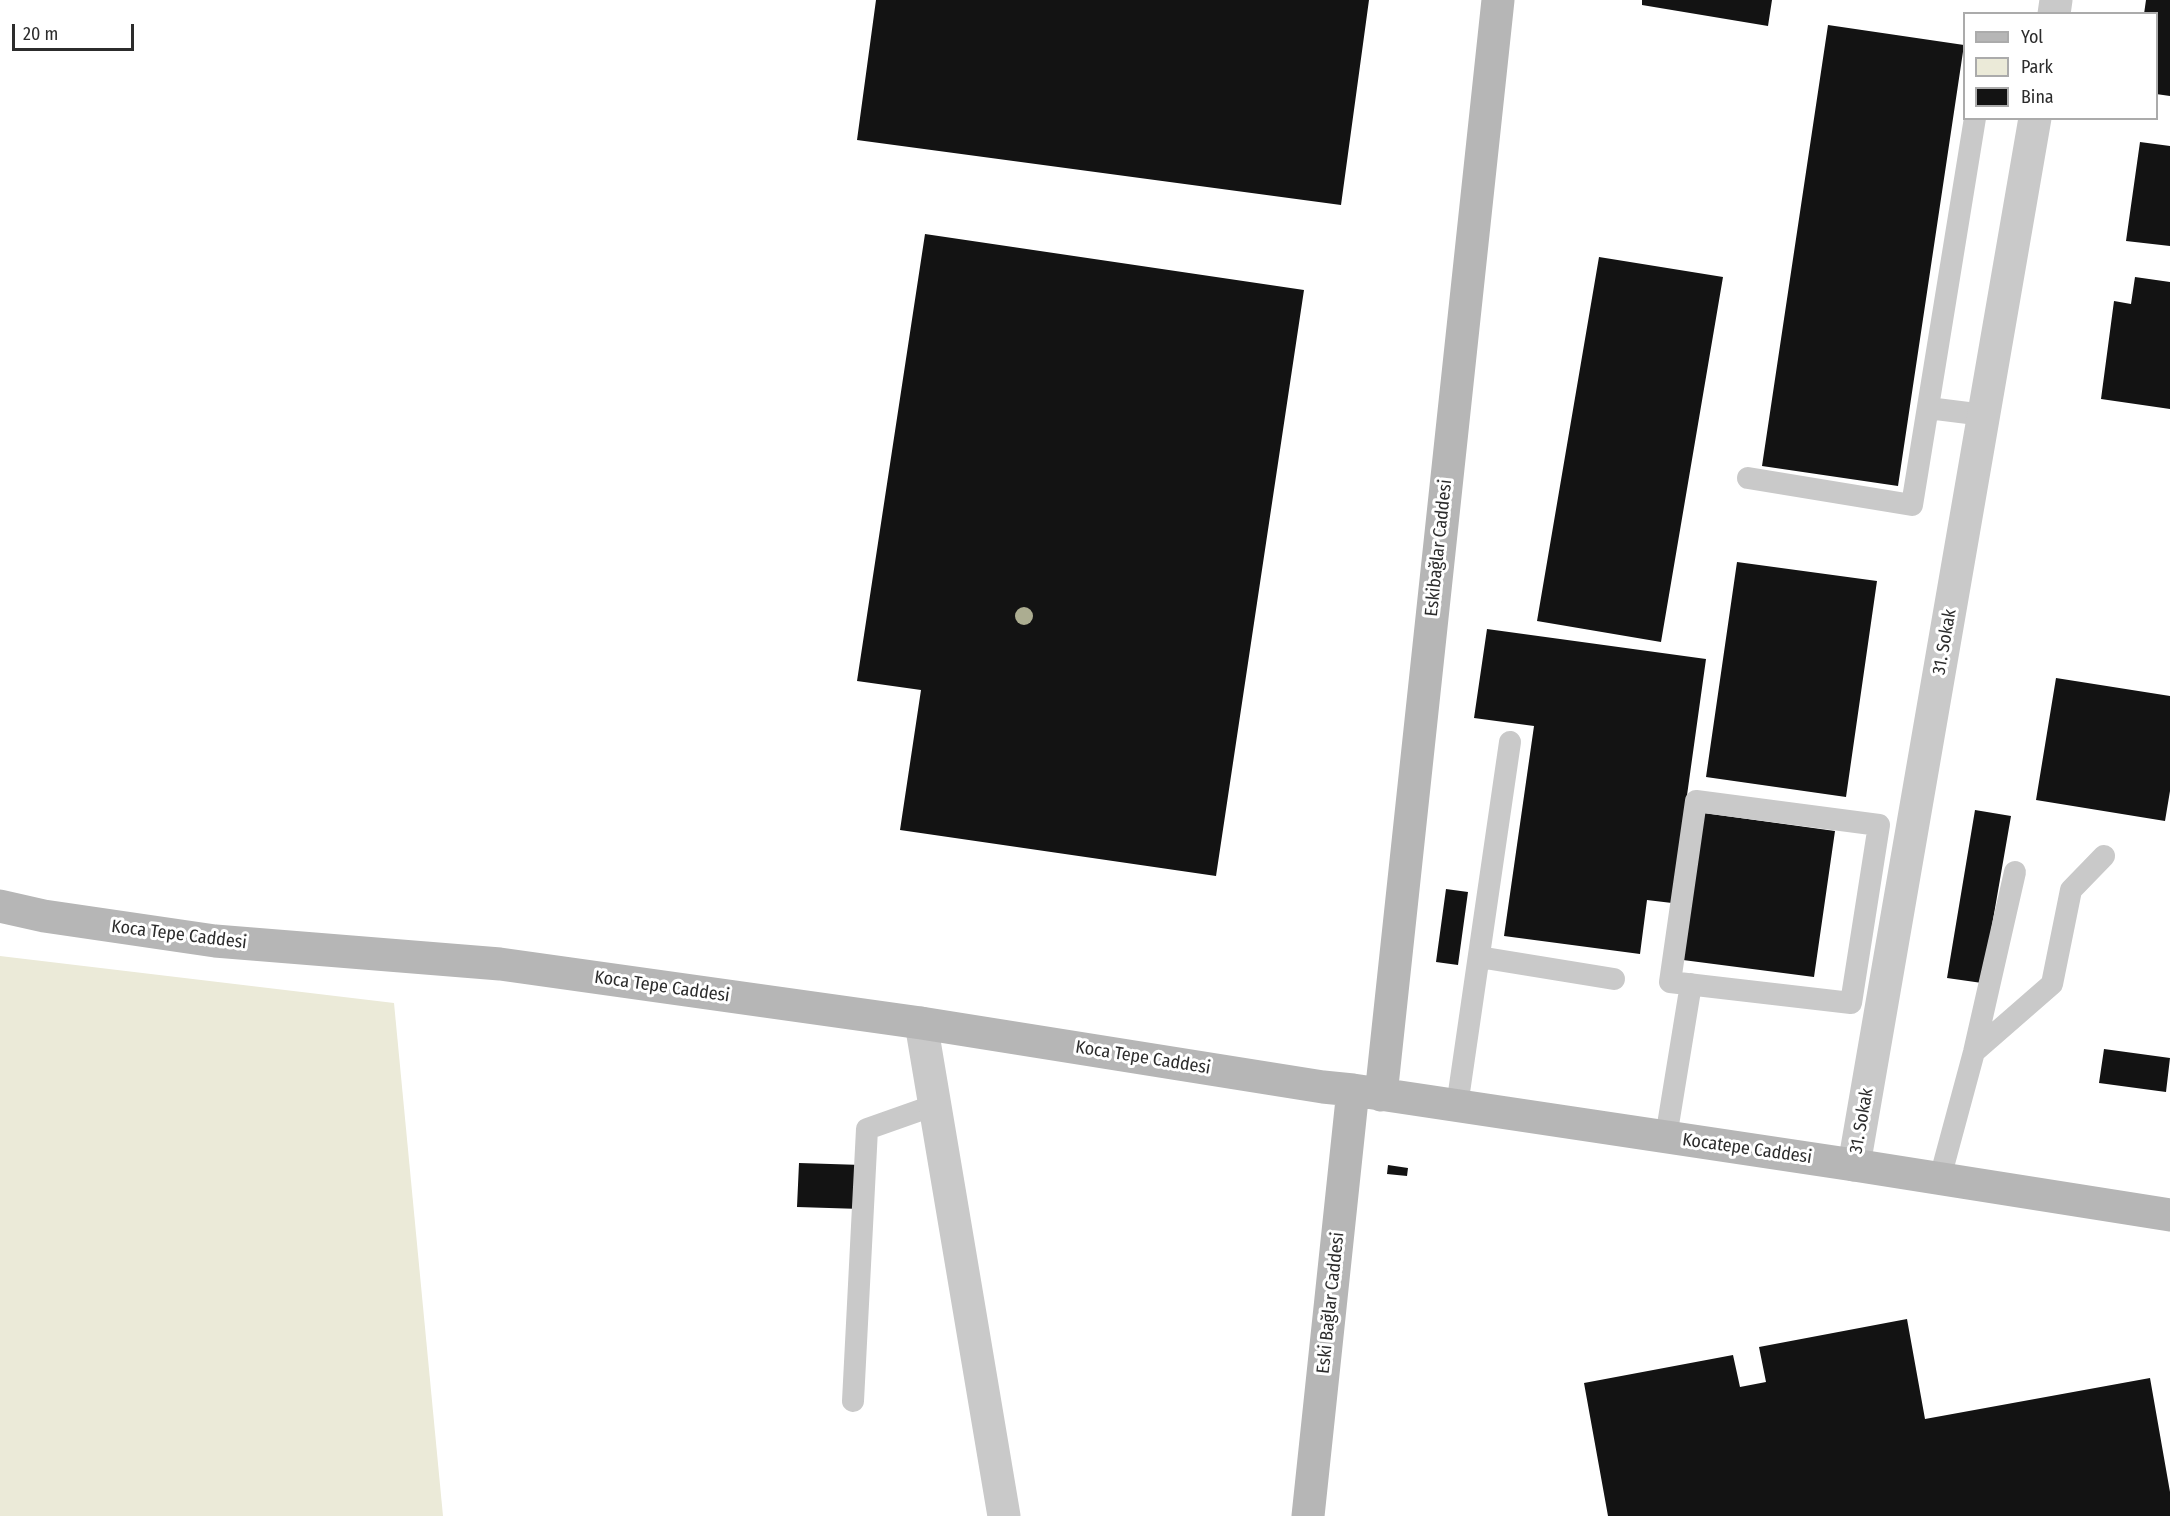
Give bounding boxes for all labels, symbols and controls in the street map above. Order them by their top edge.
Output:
scale bar [15,12,136,50]
legend [1963,12,2158,120]
text: 20 m [23,23,58,45]
text: Yol [2021,26,2043,48]
text: Park [2021,56,2053,78]
text: Bina [2021,86,2054,108]
street label: Eskibağlar Caddesi [1421,478,1457,618]
street label: 31. Sokak [1929,607,1961,677]
street label: Koca Tepe Caddesi [110,916,248,954]
street label: Koca Tepe Caddesi [593,967,731,1007]
street label: Koca Tepe Caddesi [1074,1037,1212,1079]
street label: 31. Sokak [1846,1086,1878,1156]
street label: Kocatepe Caddesi [1681,1129,1813,1169]
street label: Eski Bağlar Caddesi [1313,1231,1349,1375]

